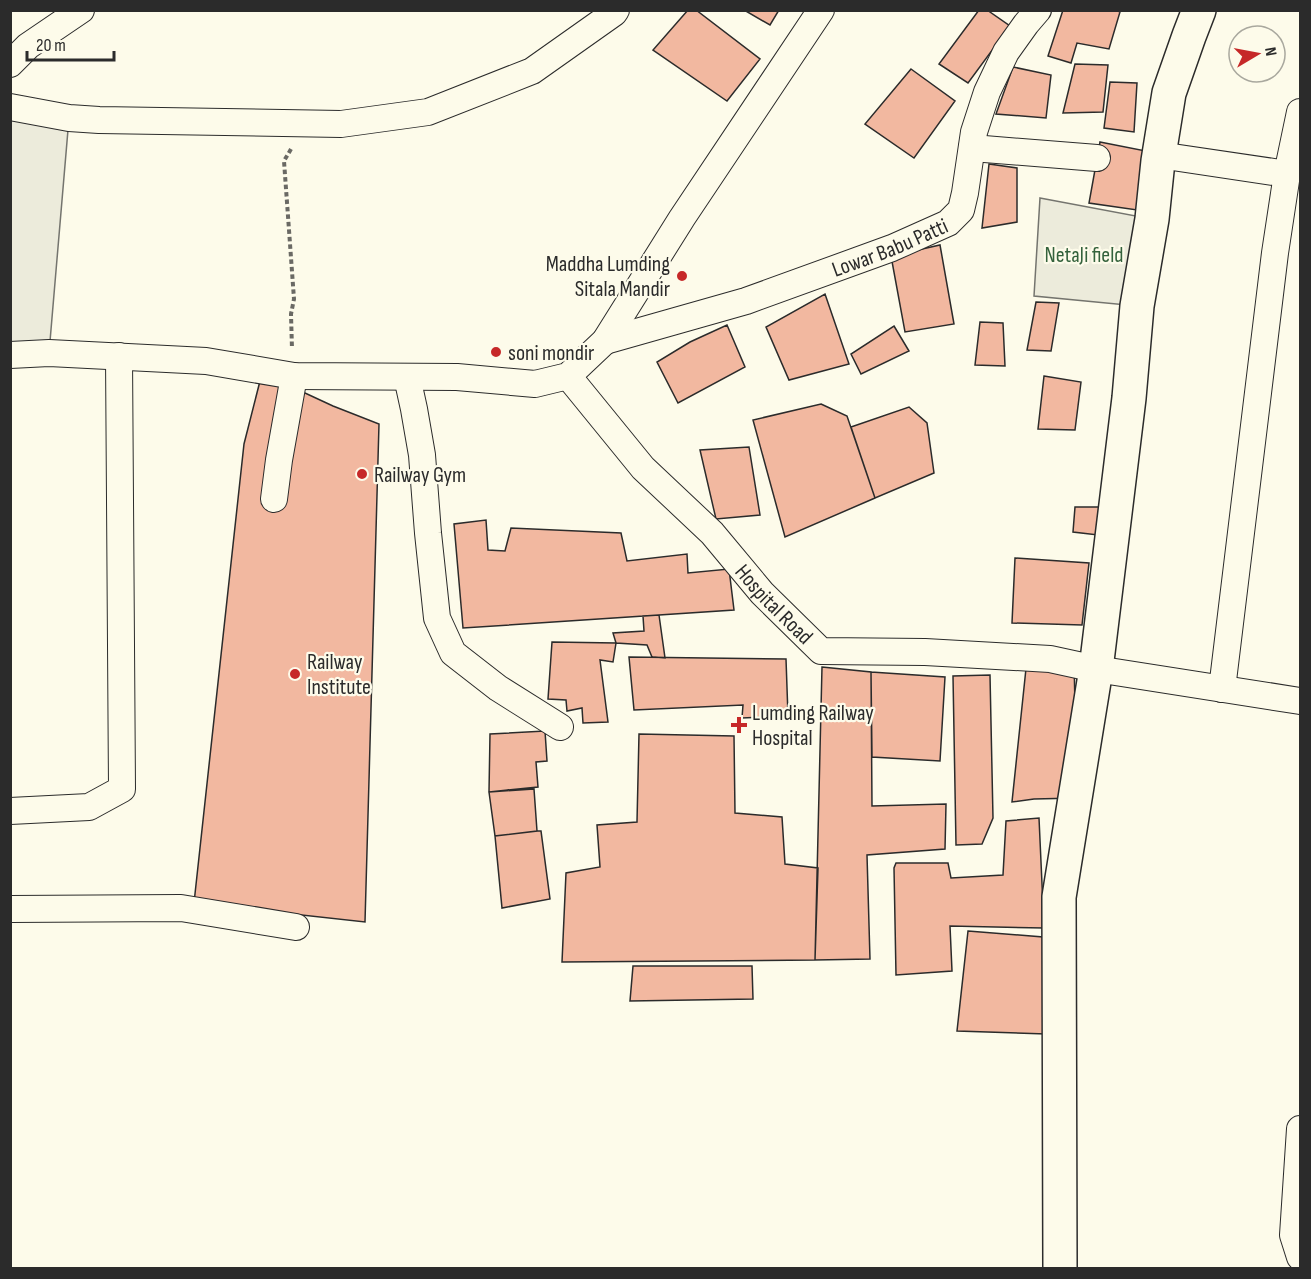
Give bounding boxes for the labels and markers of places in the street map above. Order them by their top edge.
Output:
place label: Maddha Lumding Sitala Mandir [546,251,670,303]
marker: Maddha Lumding Sitala Mandir [675,269,689,283]
place label: soni mondir [508,340,594,367]
marker: soni mondir [489,345,503,359]
place label: Railway Gym [374,462,466,489]
marker: Railway Gym [355,467,369,481]
place label: Railway Institute [307,649,371,701]
marker: Railway Institute [288,667,302,681]
place label: Lumding Railway Hospital [752,700,874,752]
marker: Lumding Railway Hospital [730,716,748,734]

